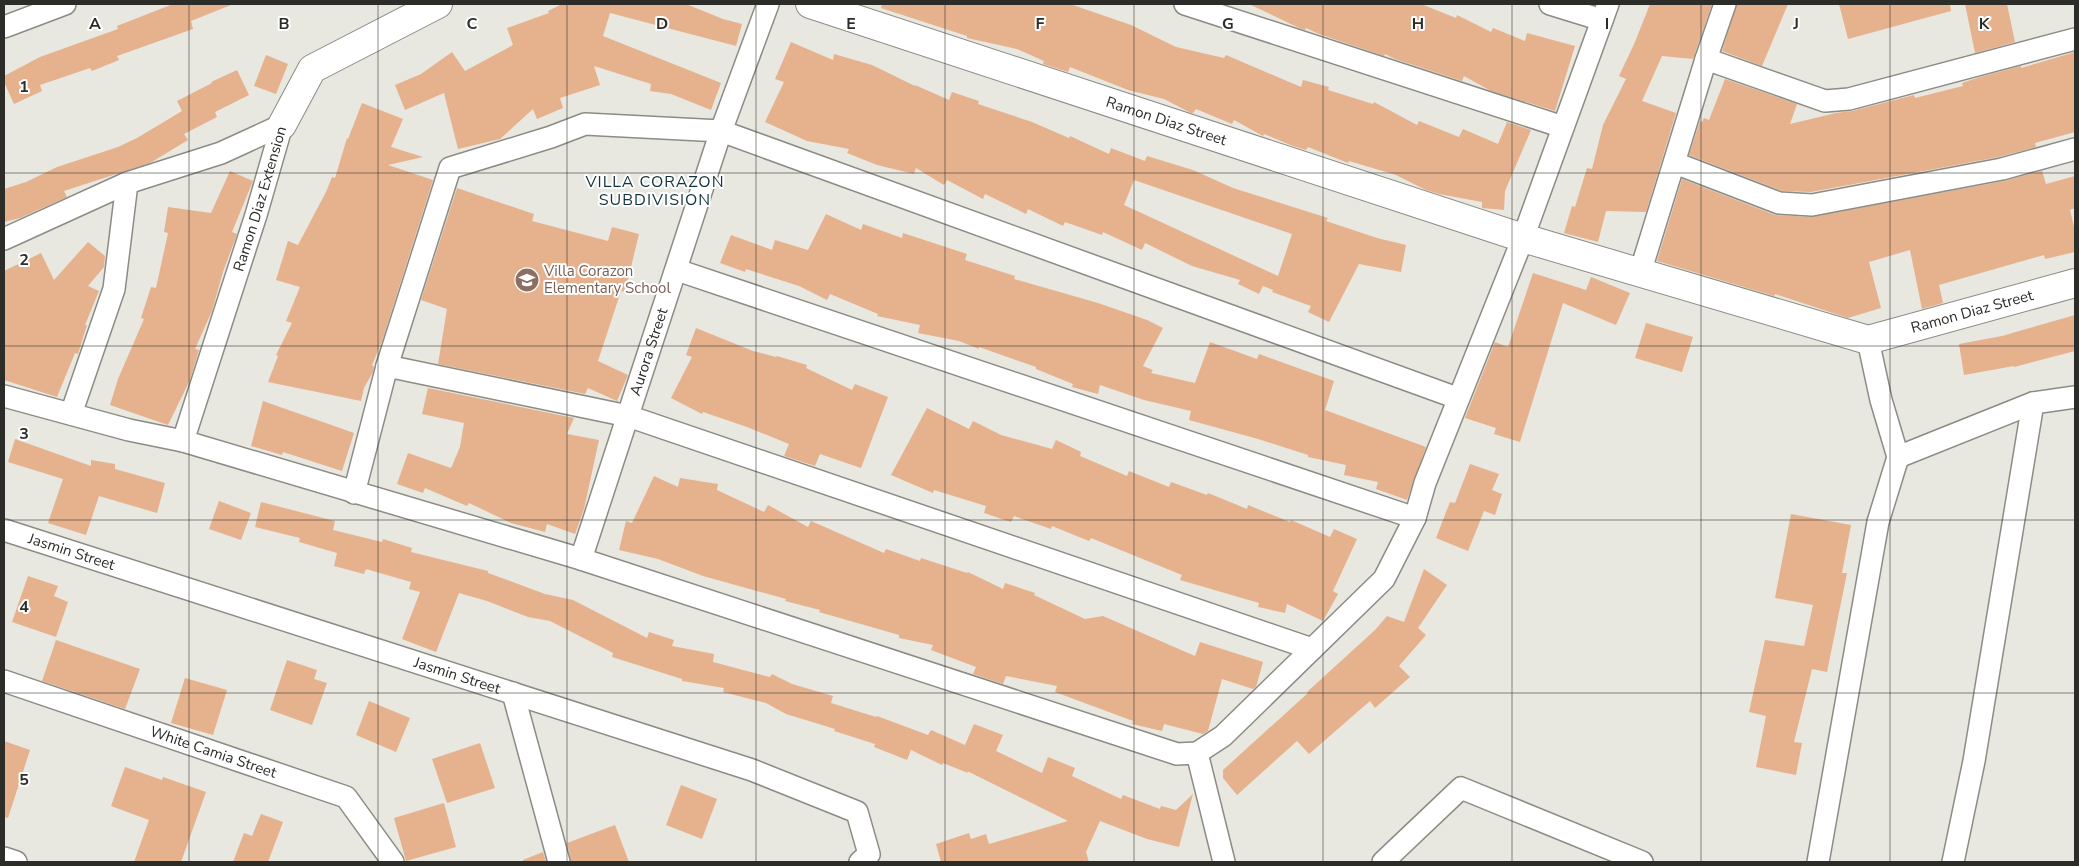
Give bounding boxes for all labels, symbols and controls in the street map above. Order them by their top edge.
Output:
text: A [89,13,101,35]
text: B [278,13,290,35]
text: C [467,13,478,35]
text: D [656,13,668,35]
text: E [846,13,856,35]
text: F [1036,13,1045,35]
text: G [1222,13,1234,35]
text: H [1412,13,1424,35]
text: I [1605,13,1609,35]
text: J [1792,13,1799,35]
text: K [1979,13,1991,35]
text: 1 [19,76,29,98]
street label: Ramon Diaz Street [1103,92,1230,150]
street label: Ramon Diaz Extension [228,124,291,274]
district label: VILLA CORAZON SUBDIVISION [585,171,724,211]
text: 2 [19,249,29,271]
place label: Villa Corazon Elementary School [543,261,671,298]
school or university icon: Villa Corazon Elementary School [514,267,540,293]
street label: Ramon Diaz Street [1909,285,2036,338]
street label: Aurora Street [625,305,673,398]
text: 3 [19,423,29,445]
street label: Jasmin Street [25,528,118,575]
text: 4 [19,596,29,618]
street label: Jasmin Street [411,652,504,699]
street label: White Camia Street [147,721,280,783]
text: 5 [19,769,29,791]

